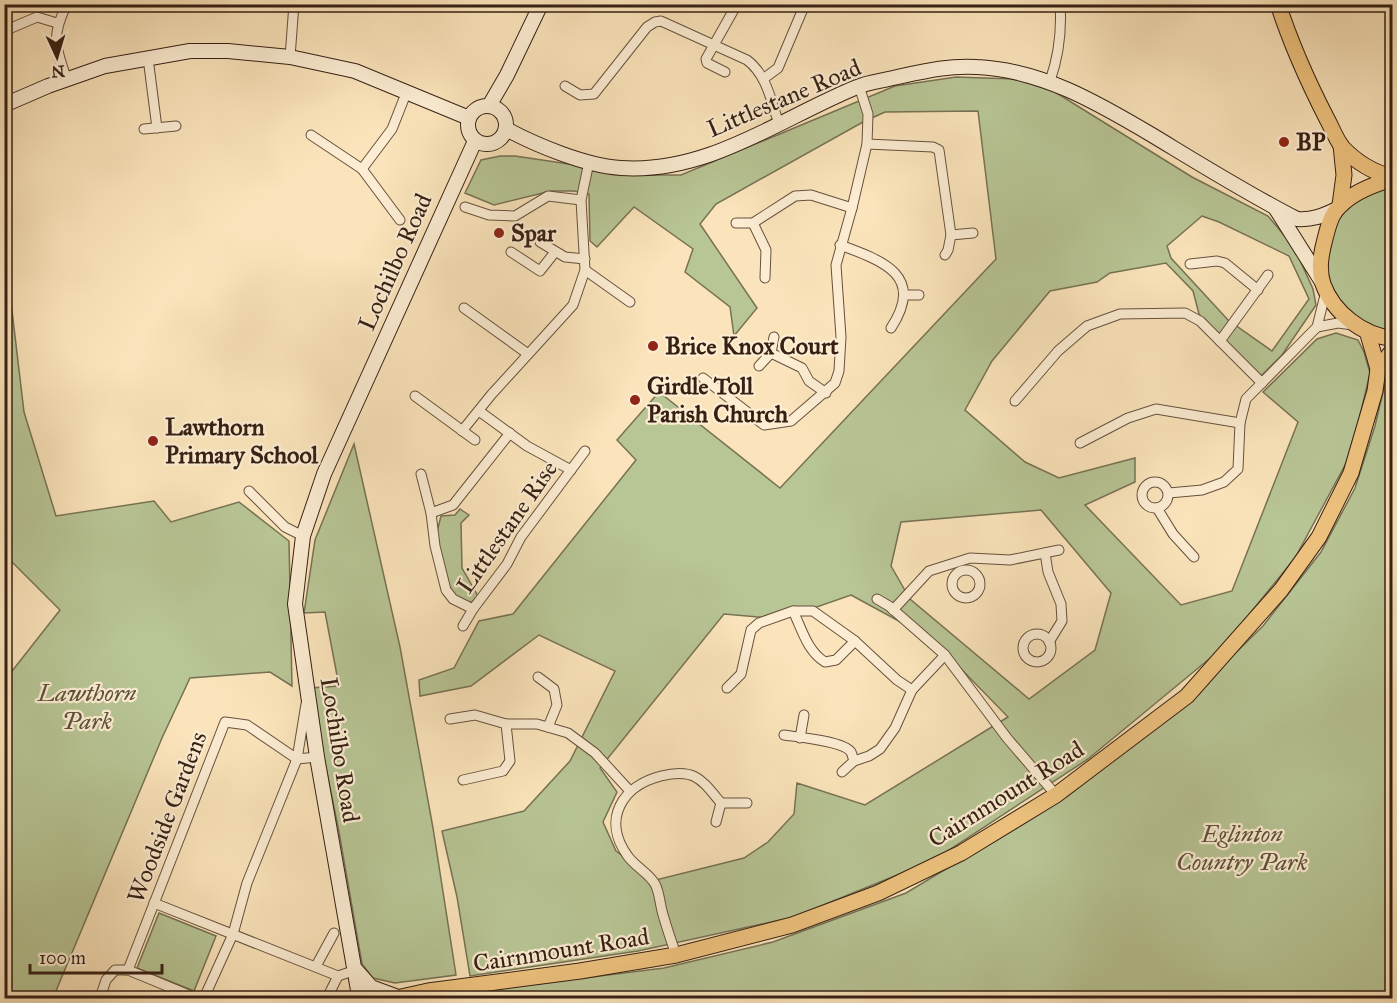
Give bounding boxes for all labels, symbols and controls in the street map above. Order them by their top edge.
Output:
north arrow [27,27,87,87]
street label: Littlestane Road [703,52,865,144]
text: N [50,62,65,81]
place label: BP [1296,127,1326,157]
marker: BP [1277,135,1291,149]
street label: Lochilbo Road [351,189,439,335]
place label: Spar [511,218,557,248]
marker: Spar [492,226,506,240]
place label: Brice Knox Court [665,331,839,361]
marker: Brice Knox Court [646,339,660,353]
place label: Girdle Toll Parish Church [647,371,789,429]
marker: Girdle Toll Parish Church [628,393,642,407]
place label: Lawthorn Primary School [165,412,319,470]
marker: Lawthorn Primary School [146,434,160,448]
street label: Littlestane Rise [450,455,564,599]
street label: Lochilbo Road [314,675,366,825]
park label: Lawthorn Park [37,678,137,736]
street label: Woodside Gardens [121,727,213,907]
street label: Cairnmount Road [923,734,1089,854]
park label: Eglinton Country Park [1176,819,1308,877]
street label: Cairnmount Road [471,921,651,979]
scale bar [30,937,162,975]
text: 100 m [39,947,86,969]

